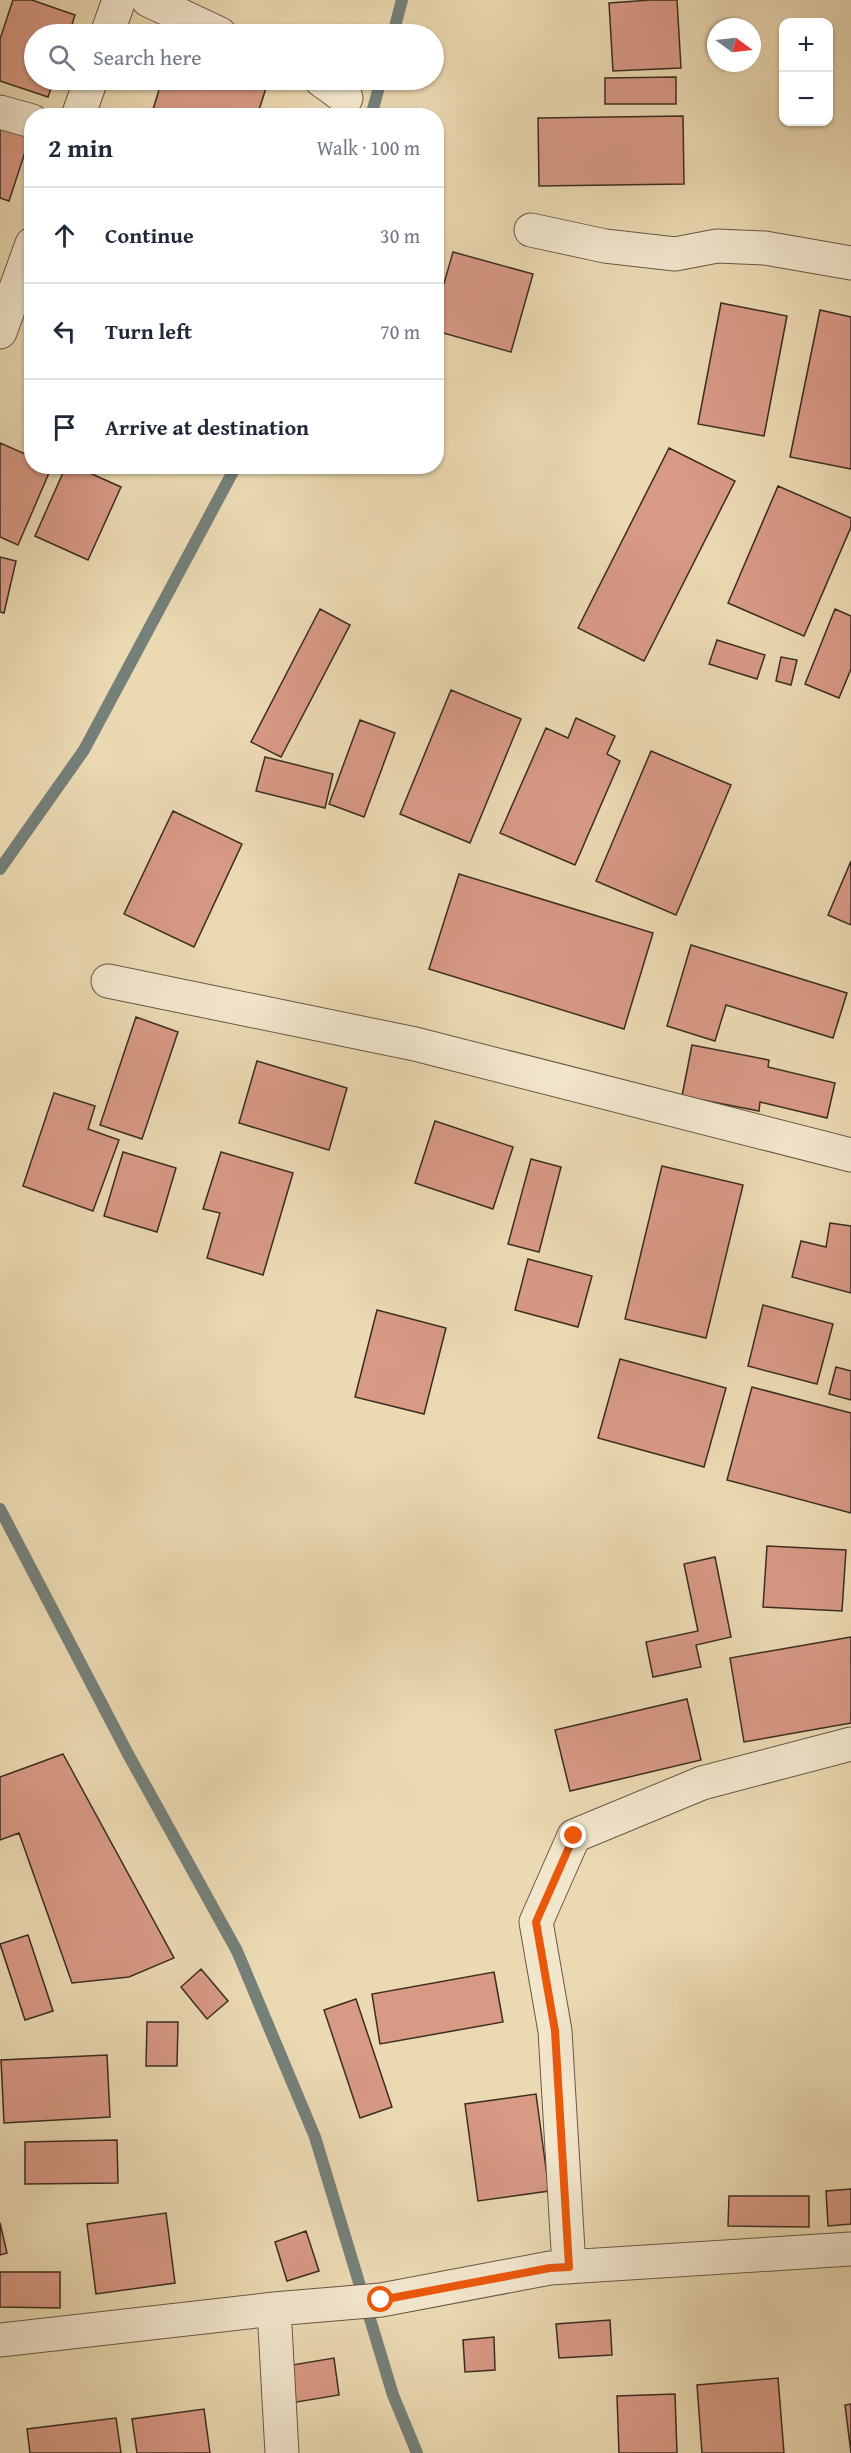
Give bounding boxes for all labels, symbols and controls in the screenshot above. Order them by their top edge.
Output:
north arrow [707,18,761,72]
map controls [779,18,833,126]
button: + [779,18,833,72]
search box [24,24,444,90]
icon: search [45,41,78,74]
text: Search here [93,41,202,73]
button: − [779,72,833,126]
text: 2 min [48,128,113,167]
text: Walk · 100 m [317,133,420,162]
icon: ahead [48,219,81,252]
text: Continue [105,219,194,251]
text: 30 m [380,221,420,250]
icon: left [48,315,81,348]
text: Turn left [105,315,192,347]
text: 70 m [380,317,420,346]
icon: arrive [48,411,81,444]
text: Arrive at destination [105,411,309,443]
route end [560,1822,586,1848]
route start [367,2286,393,2312]

